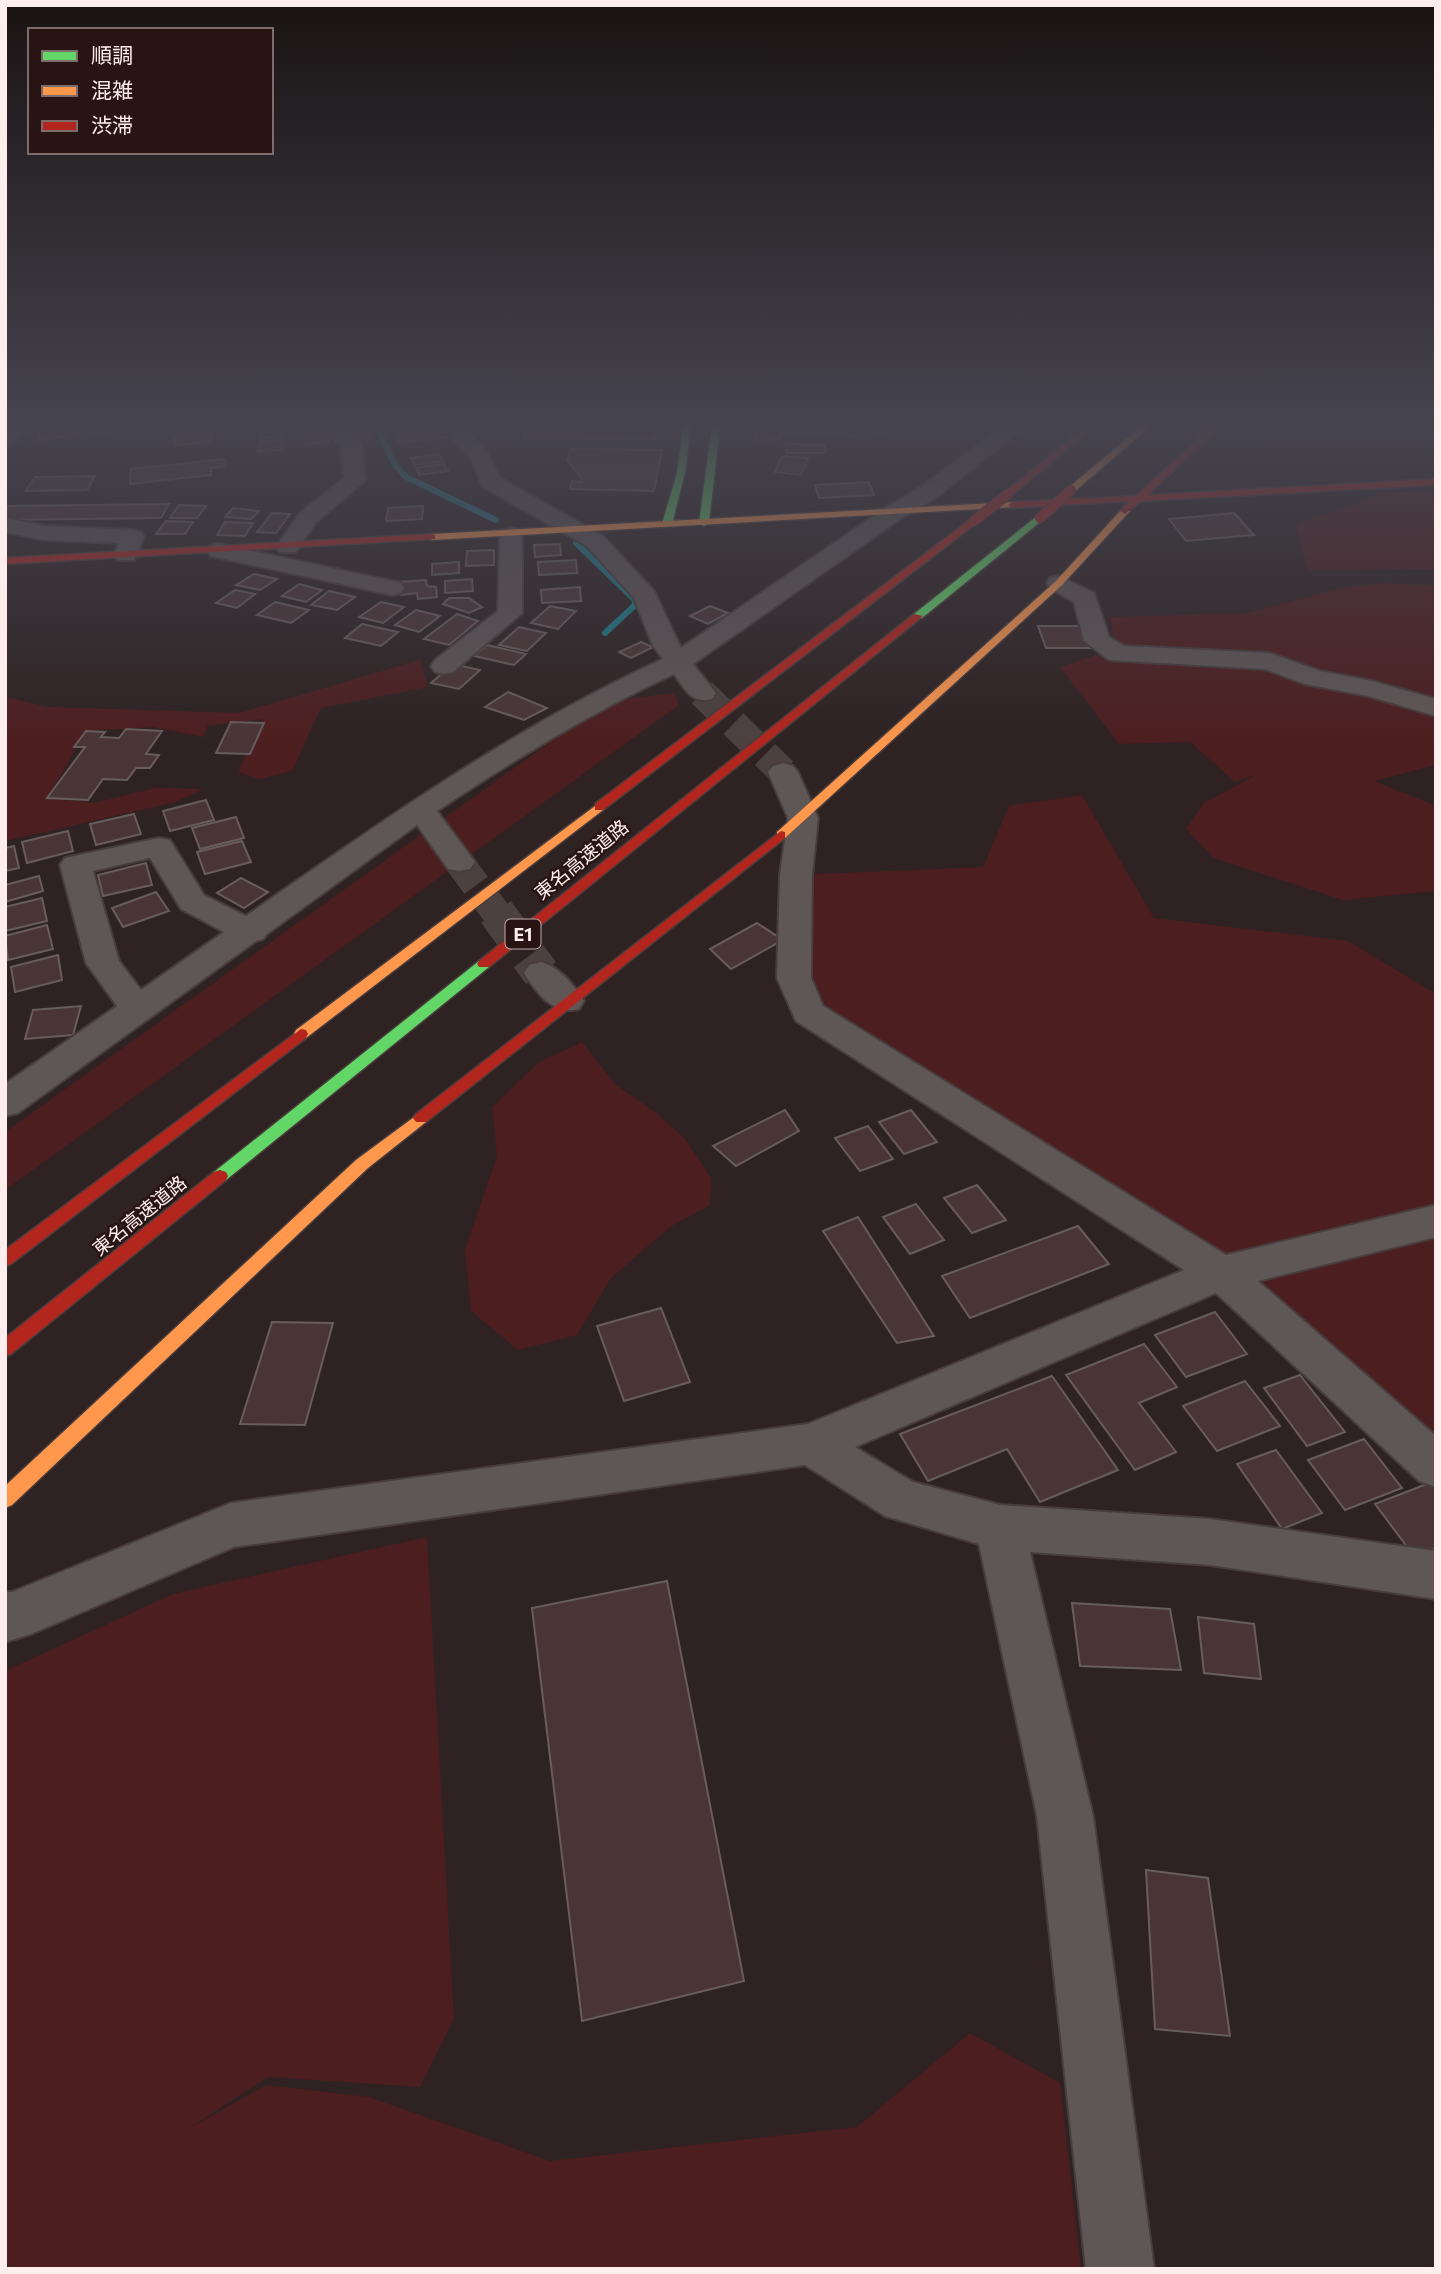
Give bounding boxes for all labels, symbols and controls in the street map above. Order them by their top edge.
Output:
legend [28,28,273,154]
text: 順調 [91,42,133,67]
text: 混雑 [91,77,133,102]
text: 渋滞 [91,112,133,137]
street label: 東名高速道路 [529,814,633,904]
road number: E1 [505,919,540,948]
street label: 東名高速道路 [87,1170,191,1260]

